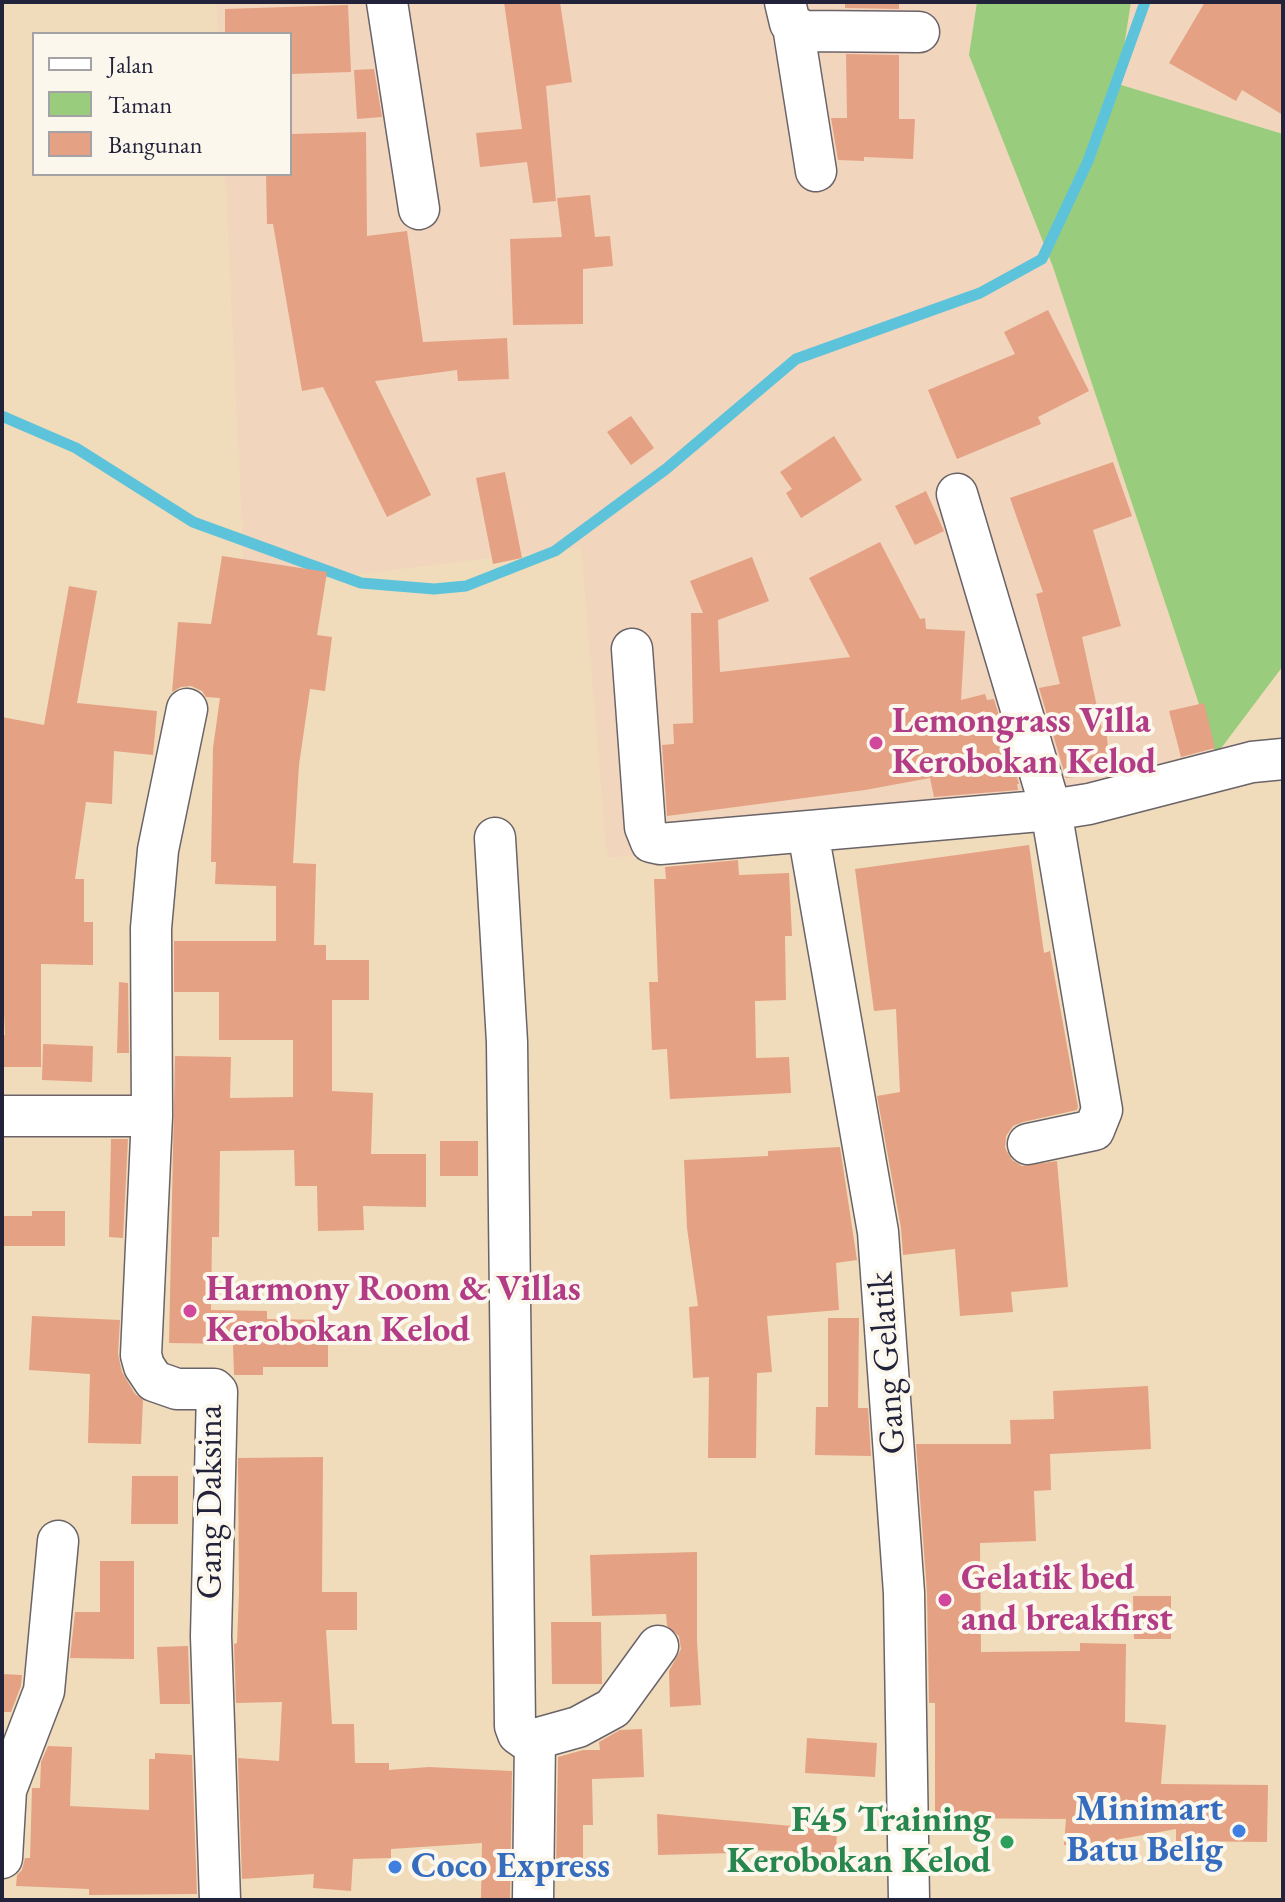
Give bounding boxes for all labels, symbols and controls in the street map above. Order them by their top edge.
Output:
legend [32,32,292,176]
text: Jalan [108,49,154,80]
text: Taman [108,89,172,120]
text: Bangunan [108,129,202,160]
place label: Lemongrass Villa Kerobokan Kelod [892,700,1156,785]
marker: Lemongrass Villa Kerobokan Kelod [867,734,885,752]
place label: Harmony Room & Villas Kerobokan Kelod [206,1268,581,1353]
street label: Gang Gelatik [860,1270,916,1456]
marker: Harmony Room & Villas Kerobokan Kelod [181,1302,199,1320]
street label: Gang Daksina [189,1405,233,1599]
place label: Gelatik bed and breakfirst [961,1557,1173,1642]
marker: Gelatik bed and breakfirst [936,1591,954,1609]
place label: Minimart Batu Belig [1066,1788,1223,1873]
place label: F45 Training Kerobokan Kelod [727,1799,991,1884]
marker: Minimart Batu Belig [1230,1822,1248,1840]
marker: F45 Training Kerobokan Kelod [998,1833,1016,1851]
place label: Coco Express [411,1845,610,1889]
marker: Coco Express [386,1858,404,1876]

